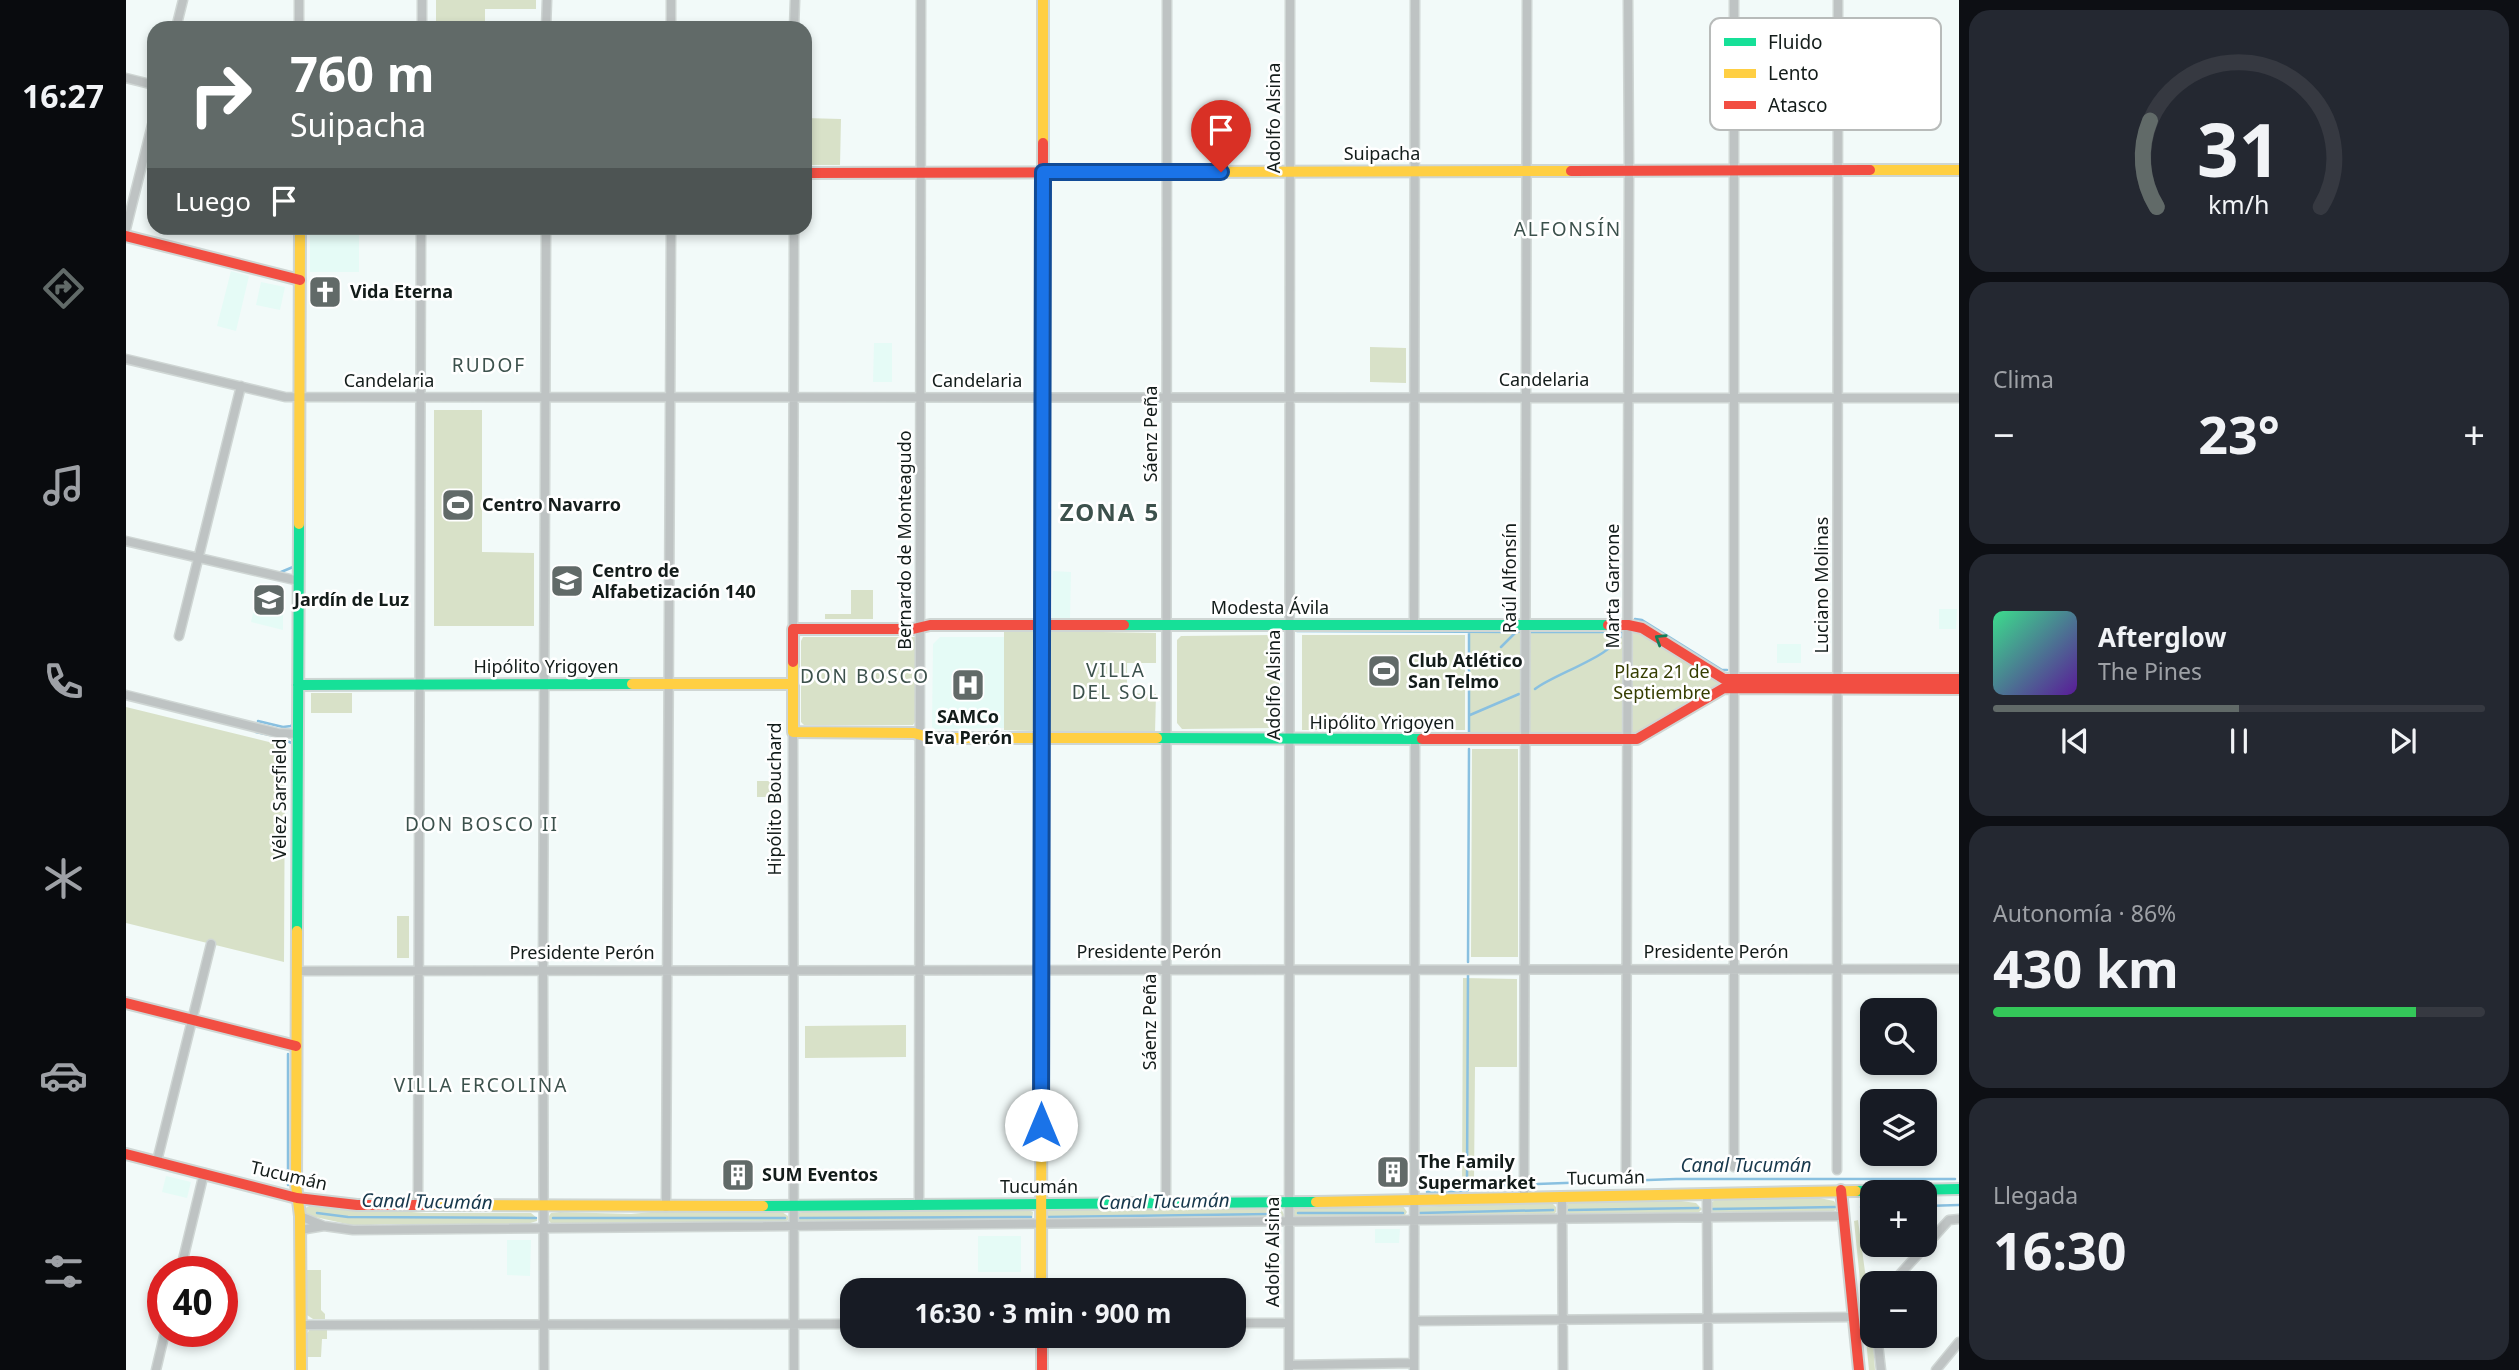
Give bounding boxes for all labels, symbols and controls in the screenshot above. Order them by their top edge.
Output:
legend [1710,18,1941,130]
text: Fluido [1768,29,1823,55]
text: 760 m [290,40,435,106]
icon: right [175,49,266,140]
text: Lento [1768,60,1819,86]
street label: Adolfo Alsina [1261,63,1285,173]
text: 16:27 [22,74,104,117]
text: Atasco [1768,92,1827,118]
text: 31 [2197,99,2281,198]
pin [1191,100,1251,172]
text: Suipacha [290,103,426,146]
icon: arrive [1202,111,1240,149]
street label: Suipacha [1344,141,1420,165]
icon: arrive [265,182,303,220]
text: Luego [175,183,251,219]
text: km/h [2208,187,2270,221]
district label: ALFONSÍN [1514,216,1622,242]
icon: directions [39,264,88,313]
church icon: Vida Eterna [306,273,344,311]
place label: Vida Eterna [350,279,453,303]
district label: RUDOF [452,352,526,378]
text: Clima [1993,363,2054,395]
street label: Candelaria [1499,367,1589,391]
street label: Candelaria [344,368,434,392]
street label: Candelaria [932,368,1022,392]
street label: Sáenz Peña [1138,386,1162,482]
text: 23° [2198,398,2280,469]
text: − [1993,408,2015,460]
text: + [2463,408,2485,460]
street label: Bernardo de Monteagudo [892,430,916,650]
icon: music [39,461,88,510]
sports icon: Centro Navarro [439,486,477,524]
place label: Centro Navarro [482,492,621,516]
district label: ZONA 5 [1060,495,1160,528]
street label: Luciano Molinas [1809,517,1833,653]
street label: Raúl Alfonsín [1497,523,1521,633]
street label: Marta Garrone [1600,523,1624,649]
place label: Centro de Alfabetización 140 [592,558,756,603]
school or university icon: Centro de Alfabetización 140 [548,562,586,600]
school or university icon: Jardín de Luz [250,581,288,619]
place label: Jardín de Luz [292,587,409,611]
street label: Modesta Ávila [1211,595,1329,619]
text: Afterglow [2098,619,2226,655]
street label: Adolfo Alsina [1261,630,1285,740]
one-way arrow [1654,635,1667,648]
place label: Club Atlético San Telmo [1408,648,1523,693]
sports icon: Club Atlético San Telmo [1365,652,1403,690]
street label: Hipólito Yrigoyen [473,654,619,678]
text: The Pines [2098,655,2202,687]
icon: phone [39,657,88,706]
district label: VILLA DEL SOL [1072,657,1160,705]
park label: Plaza 21 de Septiembre [1613,659,1711,704]
district label: DON BOSCO [800,663,930,689]
hospital icon: SAMCo Eva Perón [949,666,987,704]
place label: SAMCo Eva Perón [924,704,1012,749]
street label: Hipólito Yrigoyen [1309,710,1455,734]
street label: Hipólito Bouchard [762,722,786,876]
icon: previous [2056,722,2094,760]
icon: pause [2220,722,2258,760]
icon: next [2384,722,2422,760]
street label: Vélez Sarsfield [267,738,291,860]
district label: DON BOSCO II [405,811,559,837]
icon: climate [39,854,88,903]
text: Autonomía · 86% [1993,897,2176,929]
text: 430 km [1993,932,2179,1003]
street label: Presidente Perón [1076,939,1222,963]
street label: Presidente Perón [1643,939,1789,963]
street label: Presidente Perón [509,940,655,964]
street label: Sáenz Peña [1137,974,1161,1070]
map controls [1860,998,1937,1348]
button: search [1860,998,1937,1075]
icon: car [39,1051,88,1100]
district label: VILLA ERCOLINA [394,1072,568,1098]
position arrow [1004,1088,1078,1162]
button: layers [1860,1089,1937,1166]
place label: The Family Supermarket [1418,1149,1536,1194]
water label: Canal Tucumán [1680,1152,1812,1178]
building icon: The Family Supermarket [1374,1153,1412,1191]
street label: Tucumán [248,1155,330,1195]
building icon: SUM Eventos [719,1156,757,1194]
place label: SUM Eventos [762,1162,878,1186]
street label: Tucumán [1567,1164,1645,1190]
street label: Tucumán [1000,1174,1078,1198]
text: Llegada [1993,1179,2078,1211]
button: + [1860,1180,1937,1257]
water label: Canal Tucumán [361,1187,493,1215]
water label: Canal Tucumán [1098,1187,1230,1215]
street label: Adolfo Alsina [1260,1197,1284,1307]
text: 16:30 [1993,1214,2127,1285]
icon: filters [39,1247,88,1296]
speed limit sign: 40 [147,1256,238,1347]
button: − [1860,1271,1937,1348]
text: 16:30 · 3 min · 900 m [915,1295,1171,1331]

